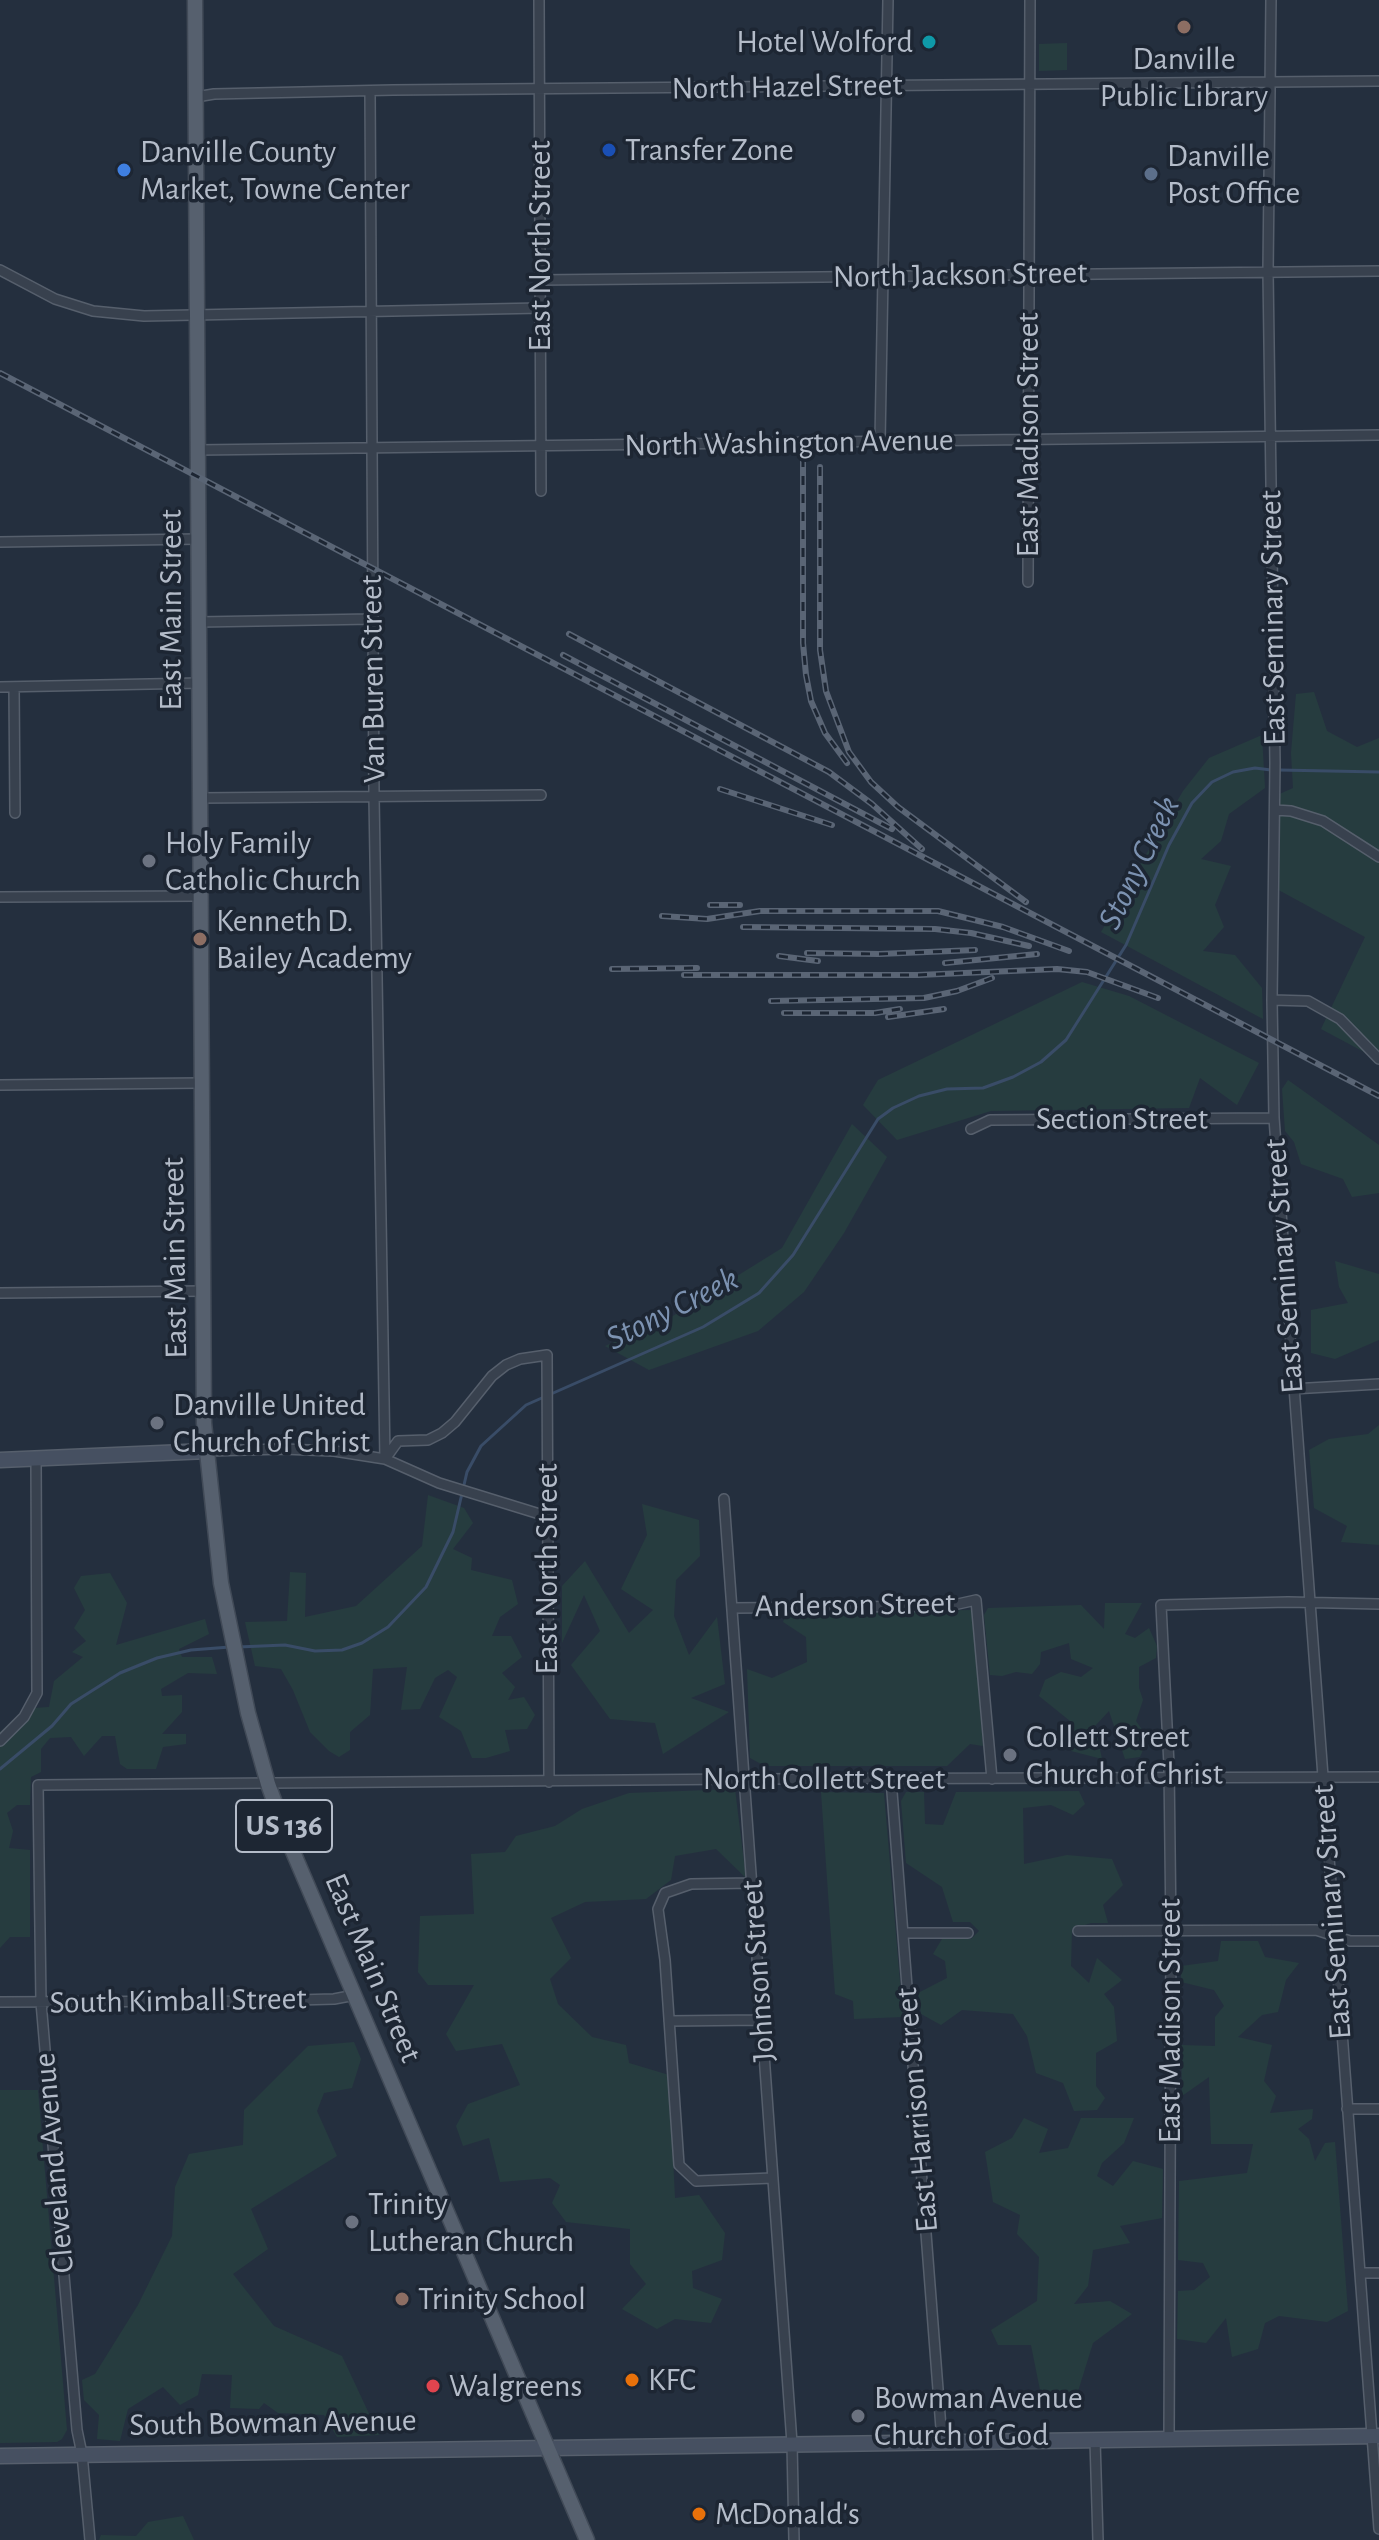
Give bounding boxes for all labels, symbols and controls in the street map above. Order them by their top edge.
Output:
marker: Danville Public Library [1175,18,1193,36]
place label: Hotel Wolford [736,23,913,61]
marker: Hotel Wolford [920,33,938,51]
place label: Danville Public Library [1100,40,1268,115]
street label: North Hazel Street [671,66,903,108]
place label: Transfer Zone [625,131,794,169]
place label: Danville County Market, Towne Center [140,133,409,208]
place label: Danville Post Office [1167,137,1300,212]
street label: East North Street [521,140,559,352]
marker: Transfer Zone [600,141,618,159]
marker: Danville County Market, Towne Center [115,161,133,179]
marker: Danville Post Office [1142,165,1160,183]
street label: North Jackson Street [833,254,1087,296]
street label: East Madison Street [1009,312,1047,558]
street label: North Washington Avenue [624,421,954,465]
street label: East Seminary Street [1252,490,1294,746]
street label: East Main Street [152,509,190,711]
street label: Van Buren Street [352,575,394,783]
water label: Stony Creek [1089,790,1189,936]
place label: Holy Family Catholic Church [165,824,361,899]
marker: Holy Family Catholic Church [140,852,158,870]
place label: Kenneth D. Bailey Academy [216,902,412,977]
marker: Kenneth D. Bailey Academy [191,930,209,948]
street label: Section Street [1036,1100,1208,1138]
street label: East Seminary Street [1256,1137,1312,1395]
street label: East Main Street [154,1157,196,1359]
water label: Stony Creek [599,1258,745,1360]
place label: Danville United Church of Christ [173,1386,370,1461]
marker: Danville United Church of Christ [148,1414,166,1432]
street label: East North Street [528,1463,566,1675]
street label: Anderson Street [754,1584,956,1626]
place label: Collett Street Church of Christ [1026,1718,1223,1793]
marker: Collett Street Church of Christ [1001,1746,1019,1764]
street label: North Collett Street [703,1760,945,1798]
street label: East Seminary Street [1304,1783,1360,2041]
road number: US 136 [236,1800,332,1852]
street label: East Main Street [316,1868,430,2068]
street label: Johnson Street [732,1879,784,2063]
street label: East Madison Street [1151,1898,1189,2144]
street label: South Kimball Street [49,1980,307,2022]
street label: East Harrison Street [887,1986,947,2234]
street label: Cleveland Avenue [25,2051,83,2275]
place label: Trinity Lutheran Church [368,2185,574,2260]
marker: Trinity Lutheran Church [343,2213,361,2231]
place label: Trinity School [418,2280,586,2318]
marker: Trinity School [393,2290,411,2308]
place label: KFC [648,2361,696,2399]
place label: Walgreens [449,2367,582,2405]
marker: KFC [623,2371,641,2389]
marker: Walgreens [424,2377,442,2395]
place label: Bowman Avenue Church of God [874,2379,1083,2454]
street label: South Bowman Avenue [129,2401,417,2445]
marker: Bowman Avenue Church of God [849,2407,867,2425]
place label: McDonald's [715,2495,860,2533]
marker: McDonald's [690,2505,708,2523]

